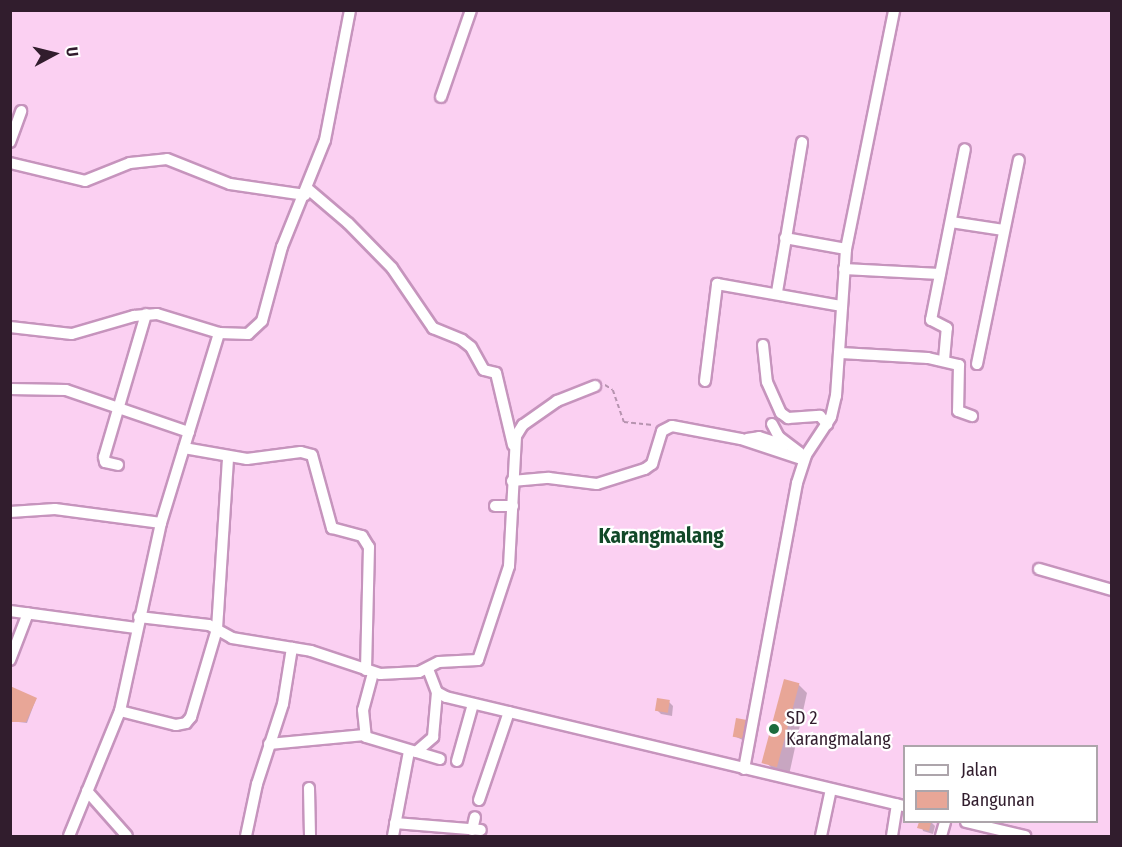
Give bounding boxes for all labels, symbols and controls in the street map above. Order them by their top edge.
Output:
north arrow [24,24,84,84]
text: U [62,46,82,58]
district label: Karangmalang [598,523,724,549]
place label: SD 2 Karangmalang [786,708,891,750]
marker: SD 2 Karangmalang [767,722,781,736]
legend [903,745,1098,823]
text: Jalan [961,759,998,781]
text: Bangunan [961,789,1035,811]

